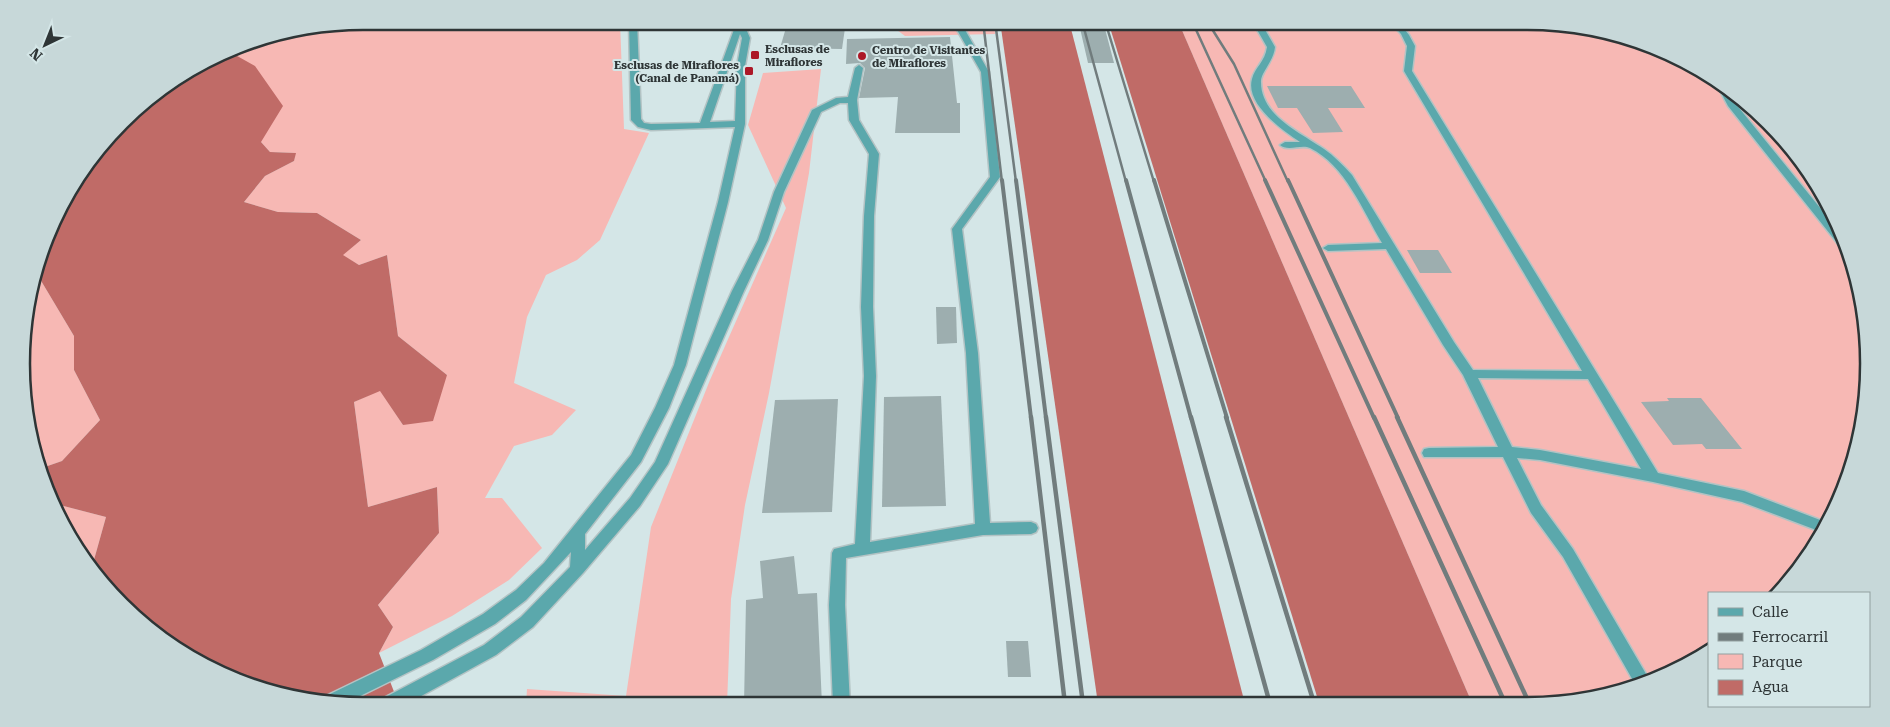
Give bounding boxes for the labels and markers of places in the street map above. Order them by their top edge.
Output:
place label: Esclusas de Miraflores [765,43,830,69]
place label: Centro de Visitantes de Miraflores [872,44,986,70]
marker: Esclusas de Miraflores [749,49,761,61]
marker: Centro de Visitantes de Miraflores [856,50,868,62]
place label: Esclusas de Miraflores (Canal de Panamá) [614,59,739,85]
marker: Esclusas de Miraflores (Canal de Panamá) [743,65,755,77]

